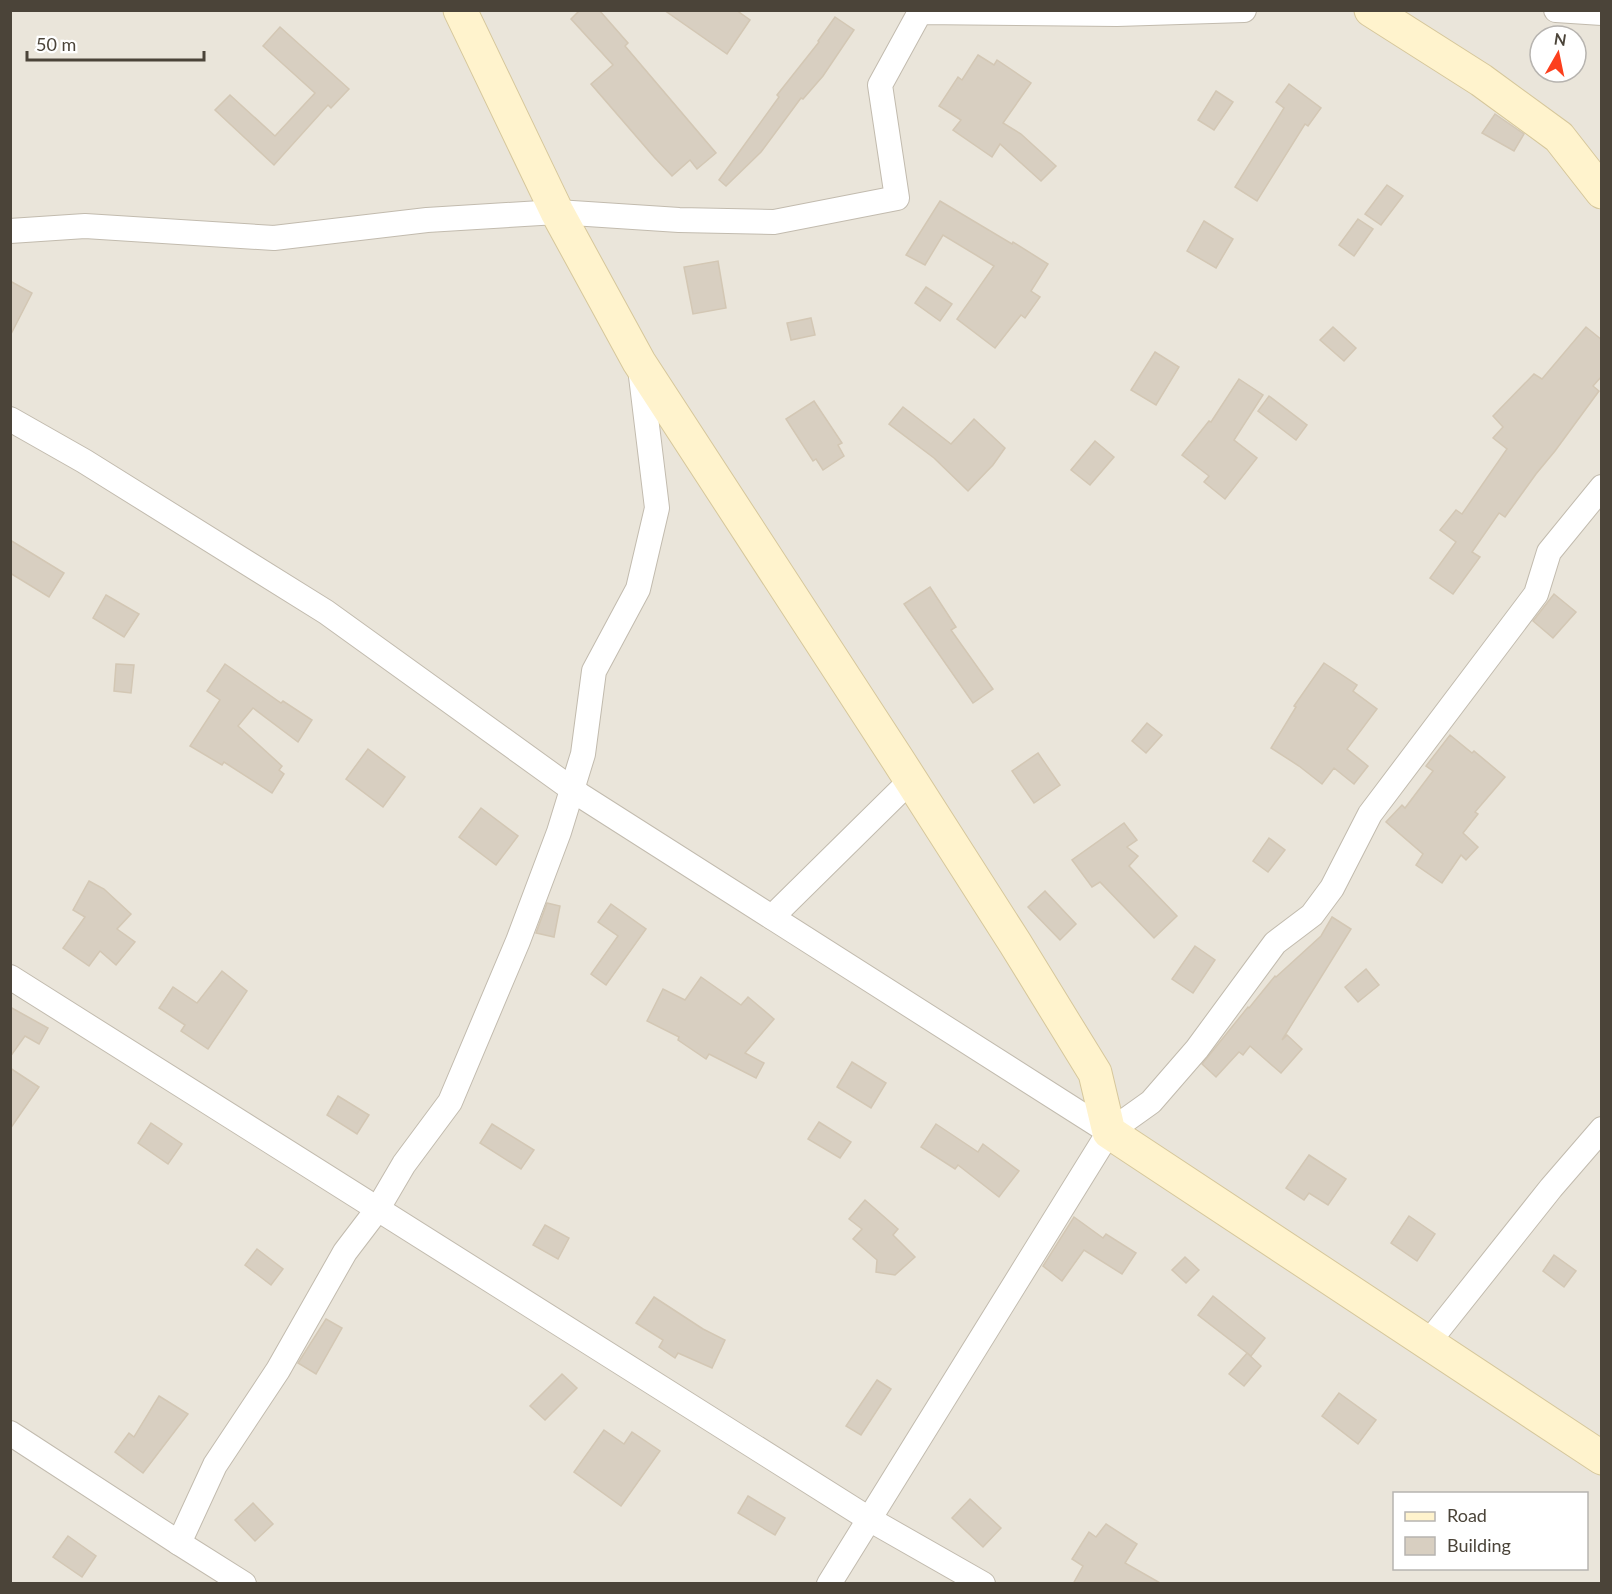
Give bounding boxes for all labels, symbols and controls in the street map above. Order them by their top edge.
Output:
scale bar [27,24,204,62]
north arrow [1528,24,1588,84]
text: N [1553,28,1568,49]
text: 50 m [36,33,76,55]
legend [1393,1492,1588,1570]
text: Road [1447,1504,1487,1526]
text: Building [1447,1534,1511,1556]

